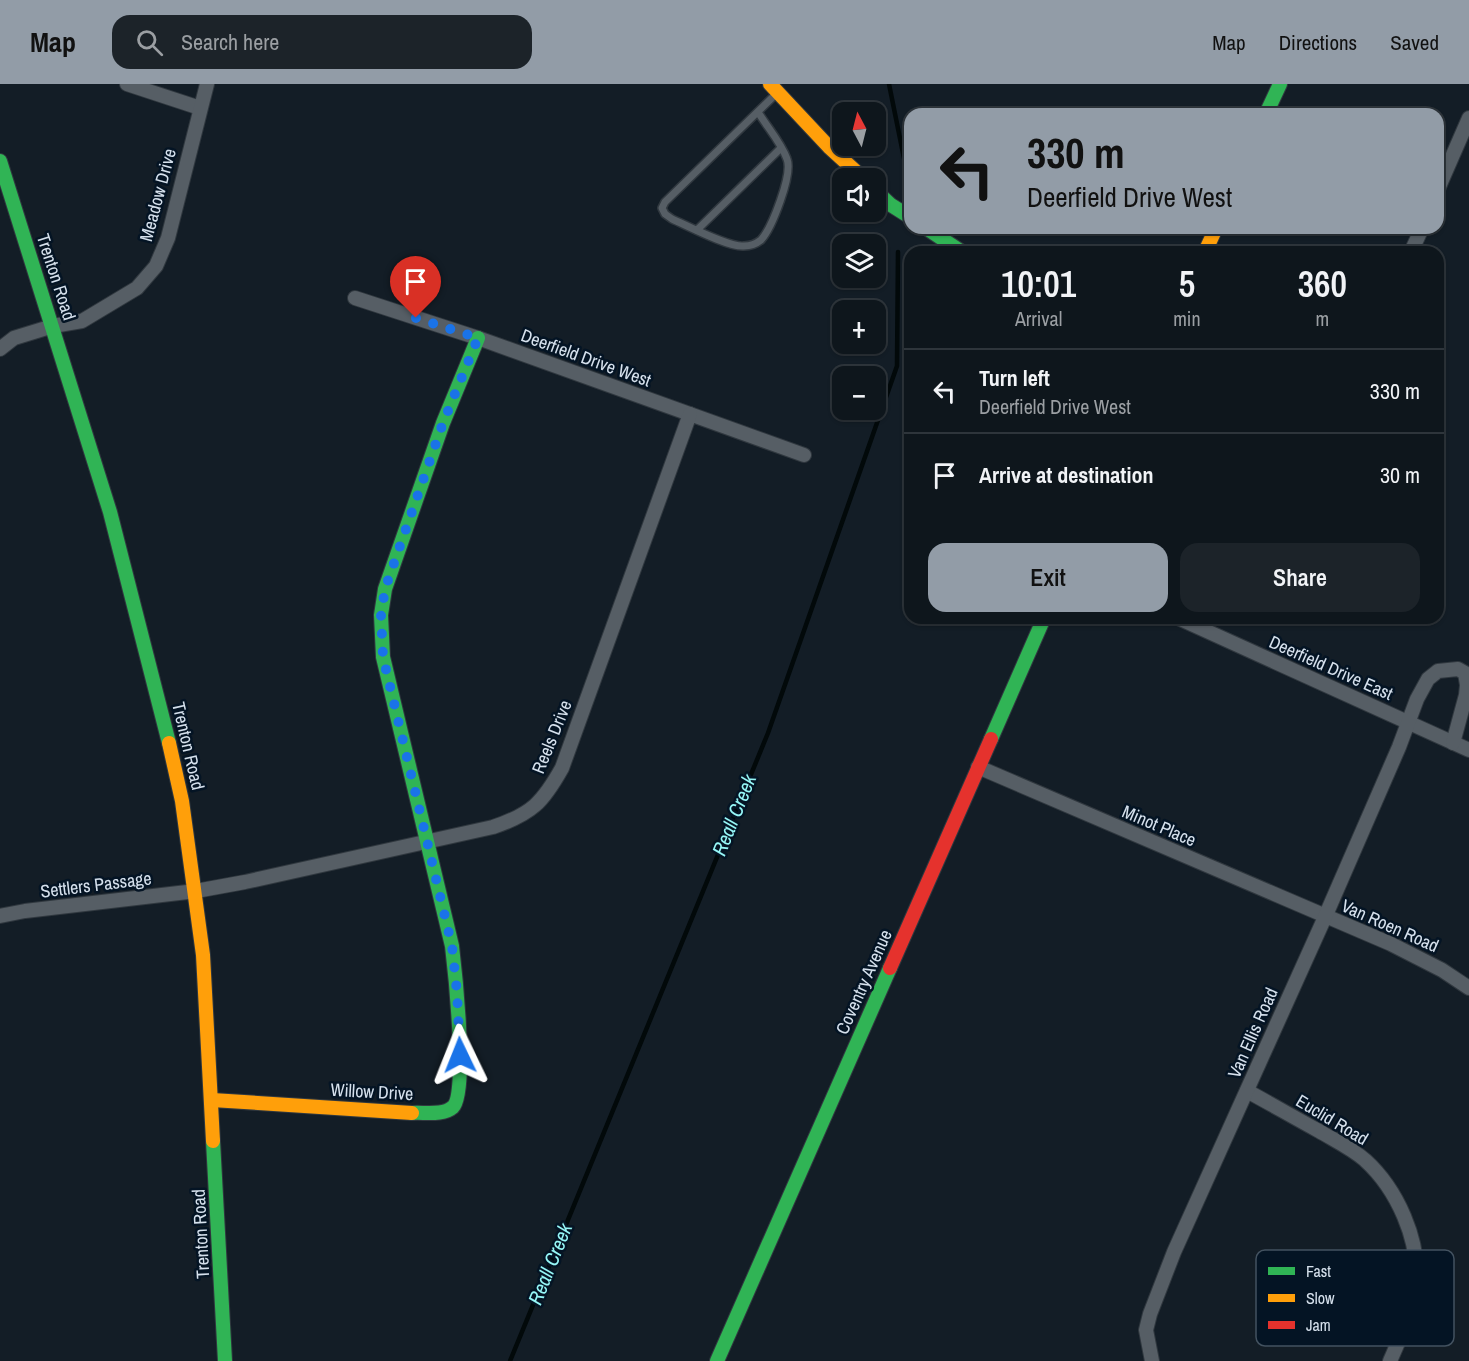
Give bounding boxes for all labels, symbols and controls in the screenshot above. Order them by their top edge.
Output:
search box [112,15,532,69]
text: Map [30,23,76,61]
icon: search [133,26,166,59]
text: Search here [181,27,279,57]
text: Map [1212,28,1246,57]
text: Directions [1279,28,1357,57]
text: Saved [1390,28,1439,57]
north arrow [832,102,886,156]
map controls [832,102,886,420]
text: 330 m [1027,125,1125,181]
icon: left [928,132,1006,210]
street label: Meadow Drive [133,146,182,244]
button: sound [832,168,886,222]
text: Deerfield Drive West [1027,179,1232,215]
street label: Trenton Road [31,230,82,323]
button: layers [832,234,886,288]
pin [390,256,441,318]
text: 10:01 [1001,260,1076,308]
text: 5 [1179,260,1195,308]
text: 360 [1298,260,1347,308]
icon: arrive [399,265,432,298]
button: + [832,300,886,354]
text: Arrival [1015,305,1062,332]
text: min [1173,305,1201,332]
text: m [1315,305,1329,332]
street label: Deerfield Drive West [518,322,655,393]
text: Turn left [979,363,1050,393]
button: − [832,366,886,420]
icon: left [928,375,961,408]
text: 330 m [1370,376,1420,406]
text: Deerfield Drive West [979,393,1131,420]
icon: arrive [928,459,961,492]
text: Arrive at destination [979,460,1153,490]
text: 30 m [1380,460,1420,490]
button: Exit [928,543,1168,612]
button: Share [1180,543,1420,612]
street label: Deerfield Drive East [1265,629,1397,706]
street label: Reels Drive [526,696,578,777]
street label: Trenton Road [166,699,211,792]
water label: Reall Creek [705,769,762,860]
street label: Minot Place [1118,799,1200,852]
street label: Settlers Passage [39,865,153,904]
street label: Van Roen Road [1338,893,1443,958]
street label: Coventry Avenue [829,925,898,1038]
street label: Van Ellis Road [1221,984,1284,1082]
position arrow [428,1023,492,1087]
street label: Willow Drive [330,1077,414,1106]
street label: Euclid Road [1291,1088,1373,1151]
street label: Trenton Road [186,1189,215,1279]
water label: Reall Creek [521,1218,578,1309]
legend [1256,1250,1454,1346]
text: Fast [1306,1260,1331,1282]
text: Slow [1306,1287,1335,1309]
text: Jam [1306,1314,1331,1336]

